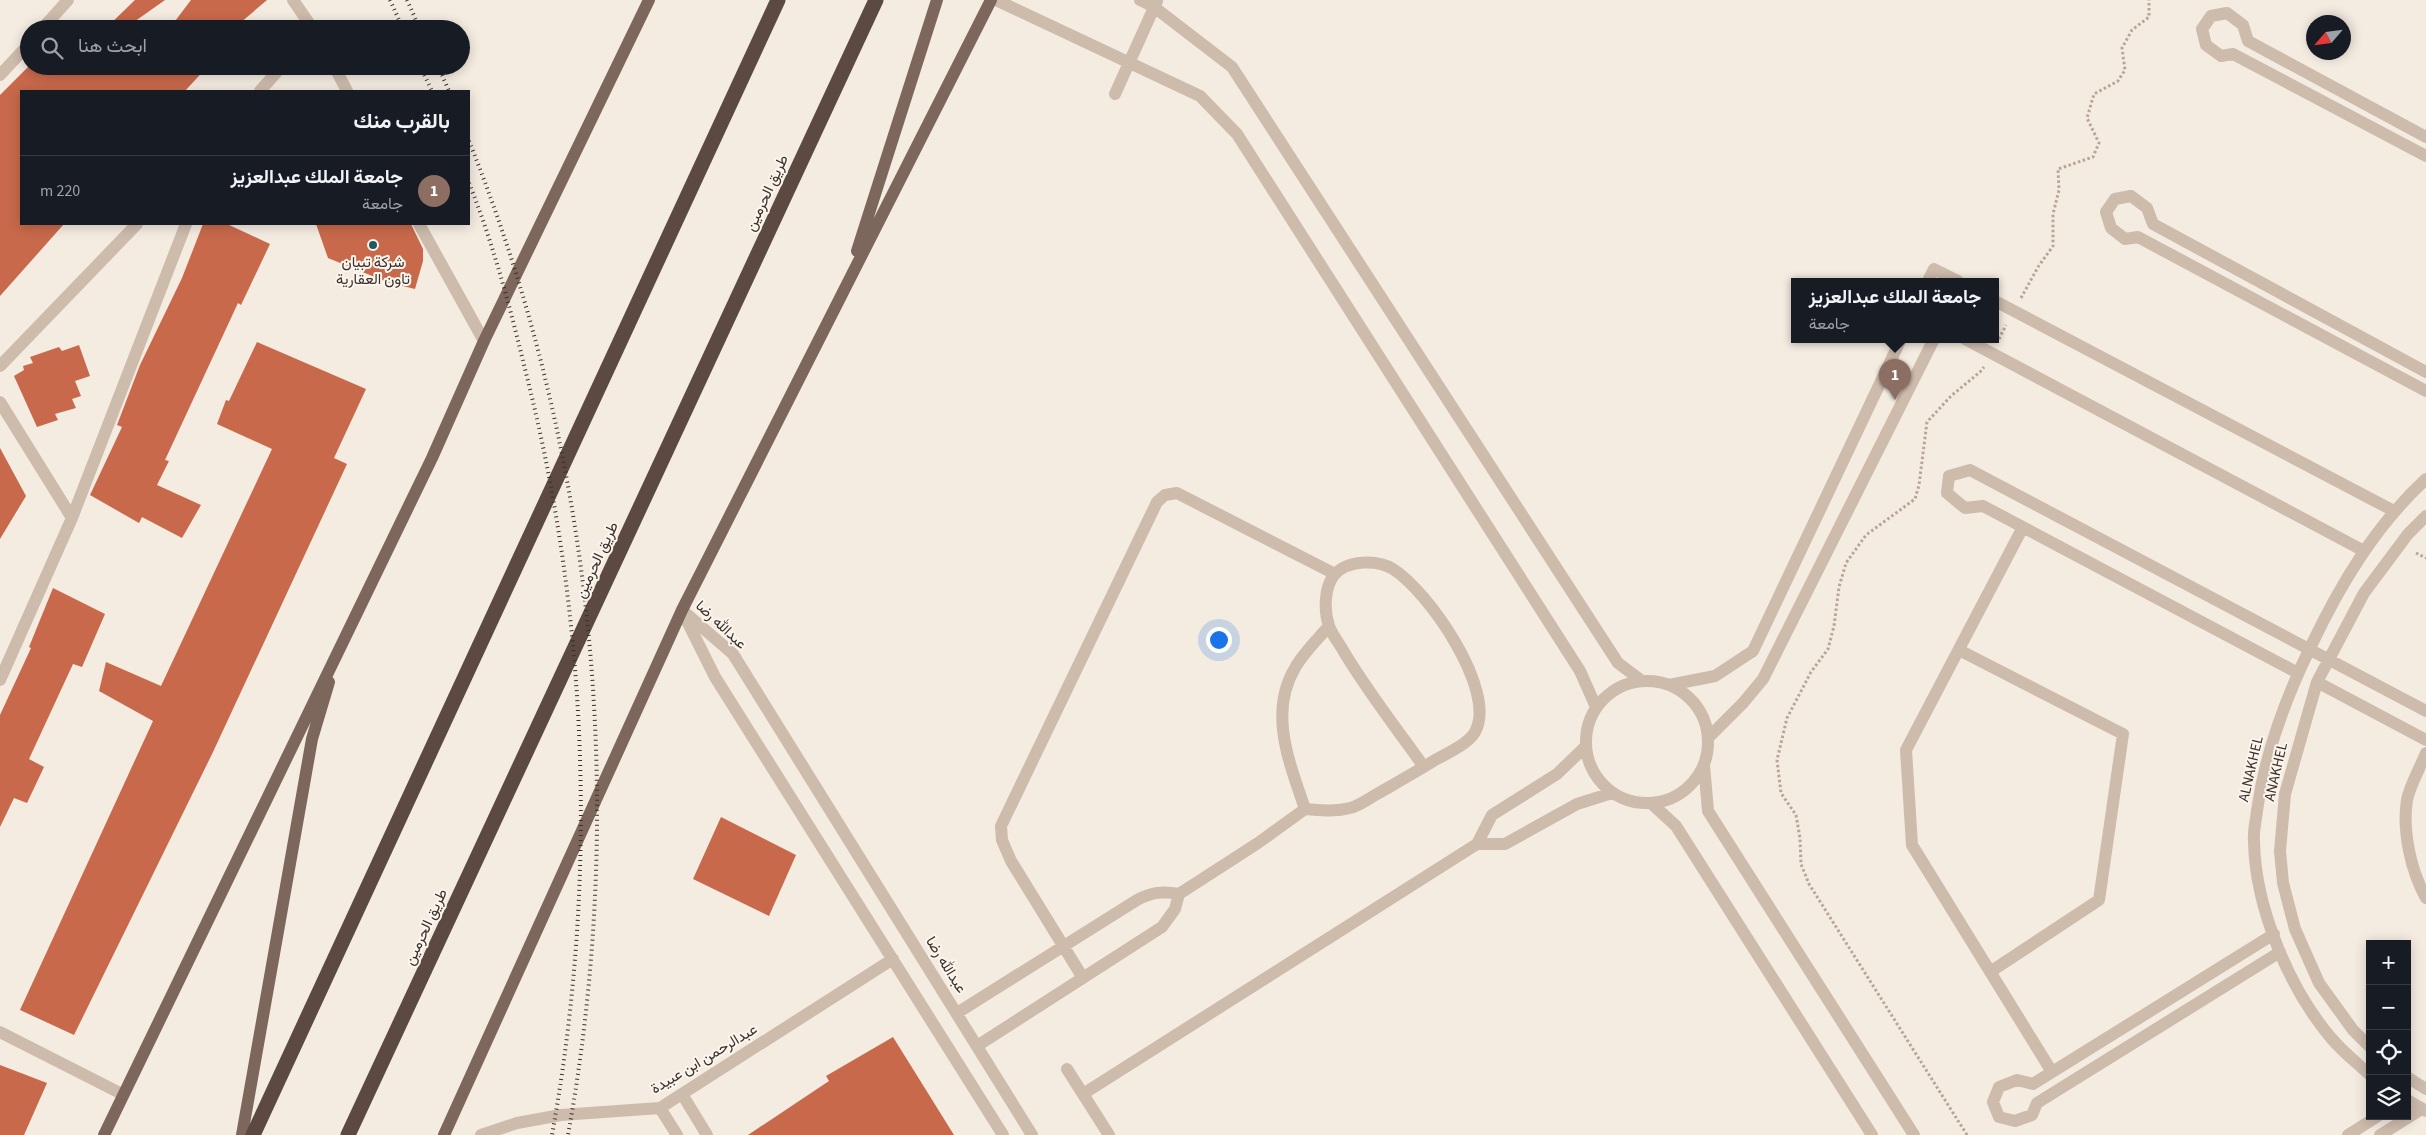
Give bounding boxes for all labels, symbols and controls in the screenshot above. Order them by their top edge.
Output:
north arrow [2306,15,2351,60]
search box [20,20,470,75]
text: ابحث هنا [78,33,147,60]
icon: search [38,34,66,62]
text: بالقرب منك [354,106,450,136]
street label: طريق الحرمين [740,151,794,235]
text: جامعة الملك عبدالعزيز [231,164,403,191]
text: 220 m [40,180,80,202]
text: 1 [430,180,438,202]
text: جامعة [362,193,403,215]
marker: شركة تبيان تاون العقارية [367,239,379,251]
place label: شركة تبيان تاون العقارية [336,252,410,290]
popup [1791,278,1999,343]
text: جامعة الملك عبدالعزيز [1809,284,1981,311]
text: جامعة [1809,313,1850,335]
pin: 1 [1879,359,1911,400]
street label: طريق الحرمين [570,518,624,602]
street label: عبدالله رضا [691,596,751,654]
your location [1206,627,1232,653]
street label: ALNAKHEL [2233,734,2269,804]
street label: ANAKHEL [2259,741,2293,803]
street label: طريق الحرمين [399,885,453,969]
street label: عبدالله رضا [920,933,972,998]
map controls [2366,940,2411,1120]
button: + [2366,940,2411,985]
button: − [2366,985,2411,1030]
street label: عبدالرحمن ابن عبيدة [647,1019,761,1099]
button: locate [2366,1030,2411,1075]
button: layers [2366,1075,2411,1120]

